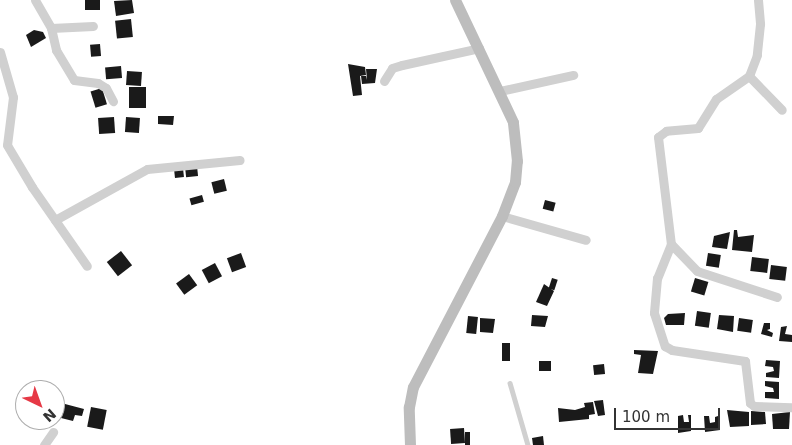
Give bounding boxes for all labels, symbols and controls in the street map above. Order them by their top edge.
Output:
north arrow [15,380,65,430]
scale bar [617,398,723,430]
text: N [40,406,59,425]
text: 100 m [622,408,670,426]

